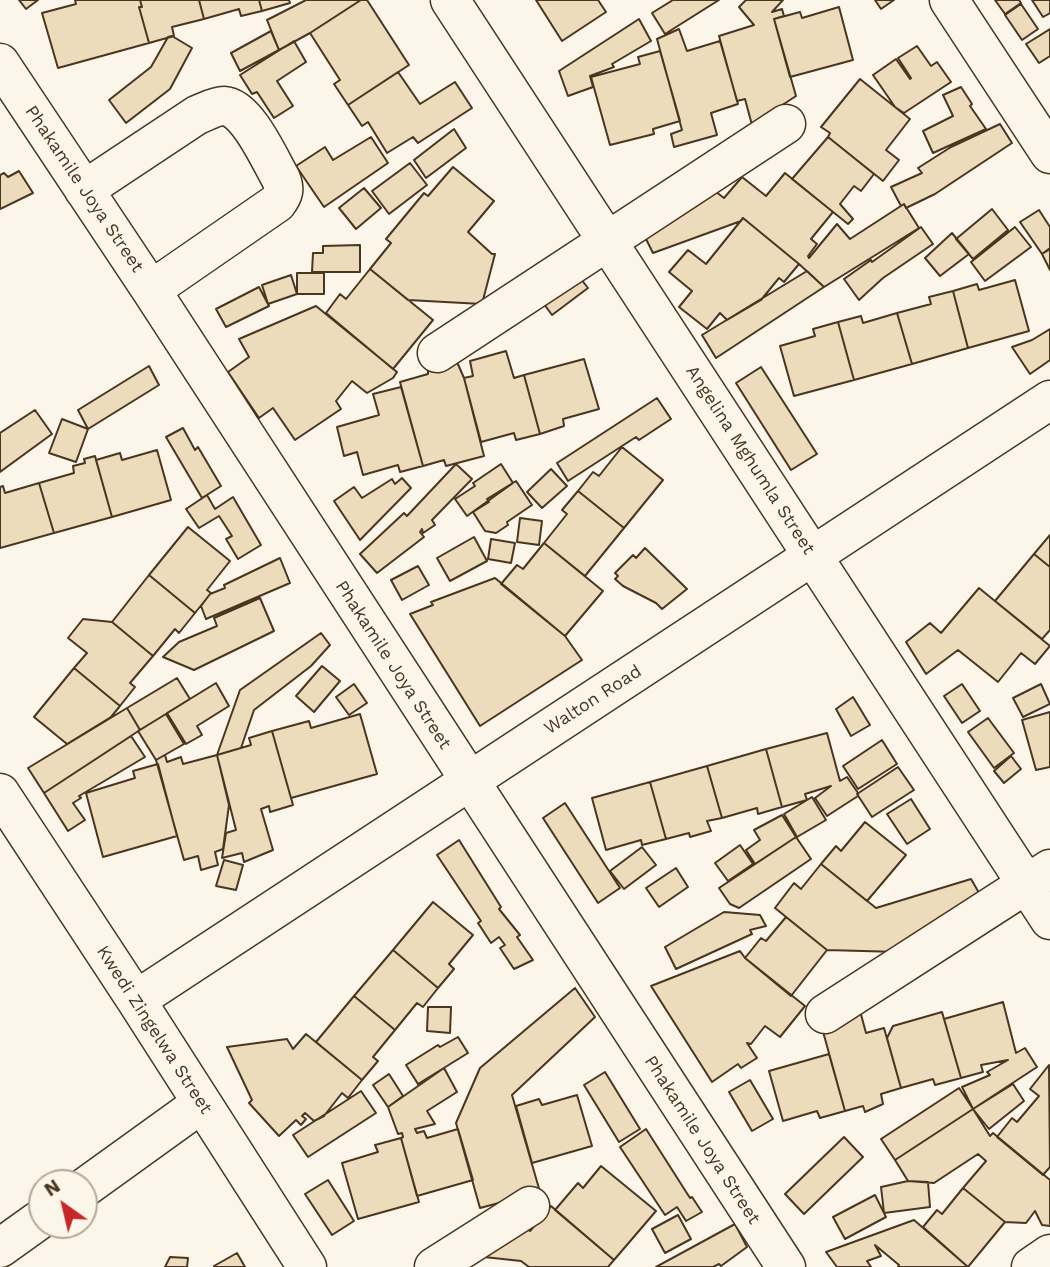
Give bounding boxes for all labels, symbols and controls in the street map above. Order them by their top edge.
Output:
street label: Phakamile Joya Street [20,101,148,277]
street label: Angelina Mghumla Street [681,361,819,559]
street label: Phakamile Joya Street [330,577,456,753]
street label: Walton Road [540,661,646,739]
street label: Kwedi Zingelwa Street [91,942,217,1118]
street label: Phakamile Joya Street [639,1052,765,1228]
north arrow [28,1169,98,1239]
text: N [40,1174,64,1201]

